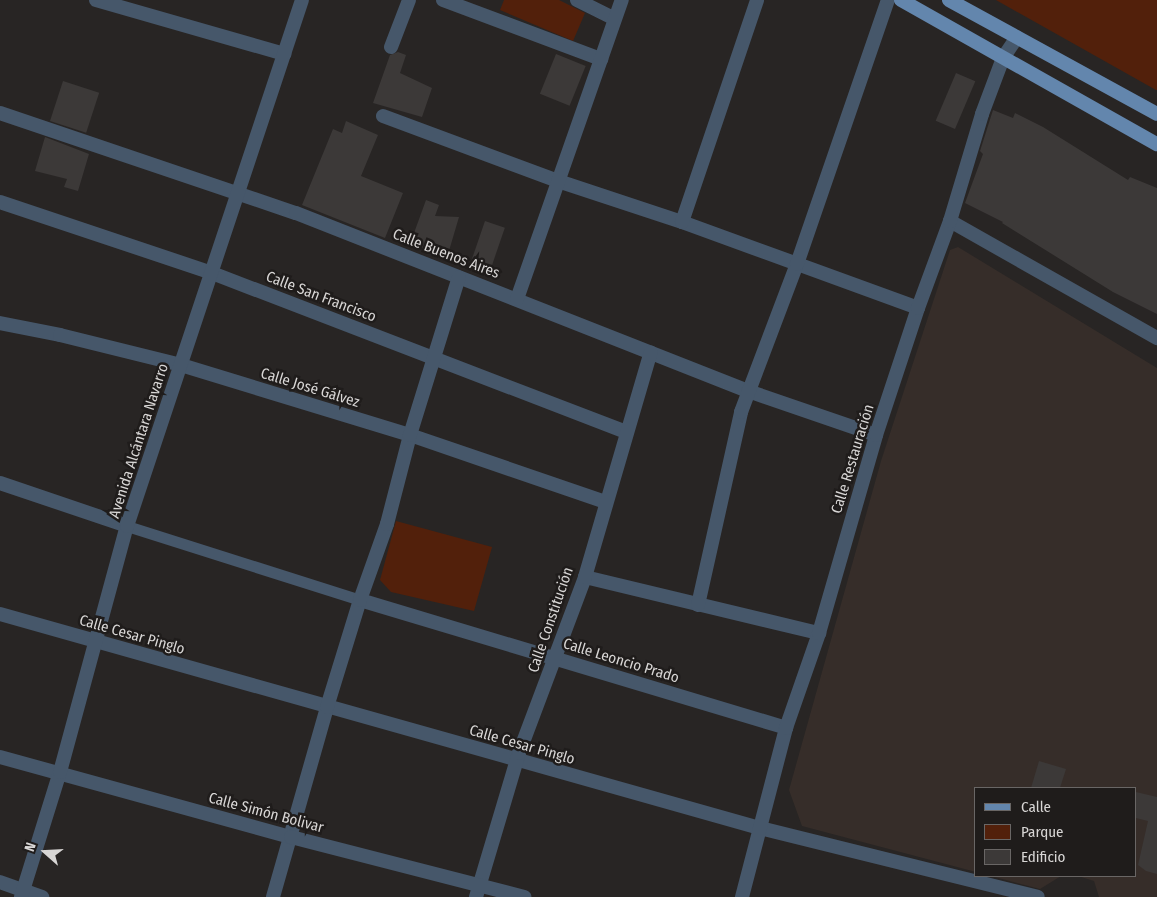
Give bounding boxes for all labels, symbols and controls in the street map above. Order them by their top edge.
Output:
street label: Calle Buenos Aires [390,225,502,283]
street label: Calle San Francisco [263,268,379,326]
street label: Avenida Alcántara Navarro [105,361,173,521]
street label: Calle José Gálvez [258,364,362,412]
street label: Calle Restauración [828,402,878,516]
street label: Calle Constitución [525,565,577,675]
street label: Calle Cesar Pinglo [77,611,187,659]
street label: Calle Leoncio Prado [561,635,681,687]
street label: Calle Cesar Pinglo [467,721,577,769]
legend [974,787,1137,877]
street label: Calle Simón Bolivar [206,789,326,837]
text: Calle [1021,798,1051,816]
text: Parque [1021,823,1064,841]
north arrow [20,827,70,877]
text: N [21,840,40,854]
text: Edificio [1021,848,1066,866]

